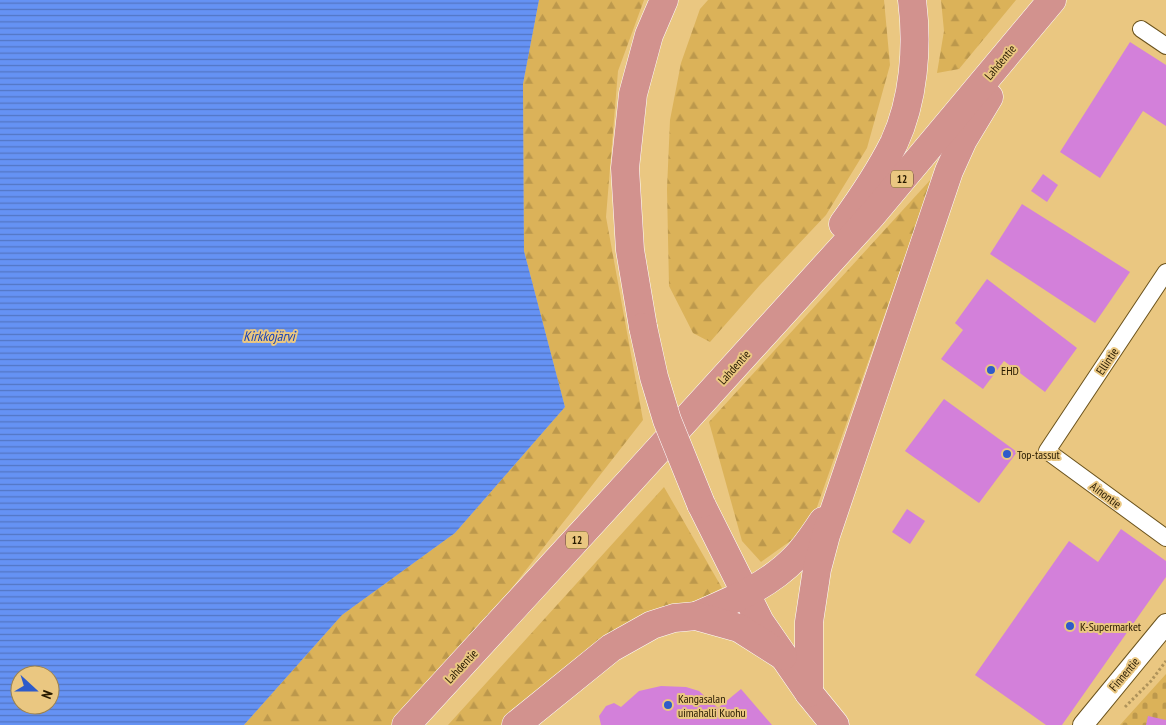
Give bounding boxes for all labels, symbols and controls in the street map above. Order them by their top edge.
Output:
street label: Lahdentie [981,41,1019,83]
road number: 12 [891,170,913,188]
water label: Kirkkojärvi [243,327,297,345]
street label: Ellintie [1093,345,1121,377]
street label: Lahdentie [715,347,753,387]
place label: EHD [1001,363,1019,378]
marker: EHD [985,364,997,376]
place label: Top-tassut [1017,447,1060,462]
marker: Top-tassut [1001,448,1013,460]
street label: Ainontie [1088,479,1124,512]
road number: 12 [566,532,588,548]
place label: K-Supermarket [1080,619,1142,634]
marker: K-Supermarket [1064,620,1076,632]
street label: Lahdentie [441,646,481,686]
street label: Finnentie [1106,654,1142,694]
north arrow [10,665,60,715]
text: N [37,688,57,701]
place label: Kangasalan uimahalli Kuohu [678,691,746,720]
marker: Kangasalan uimahalli Kuohu [662,699,674,711]

